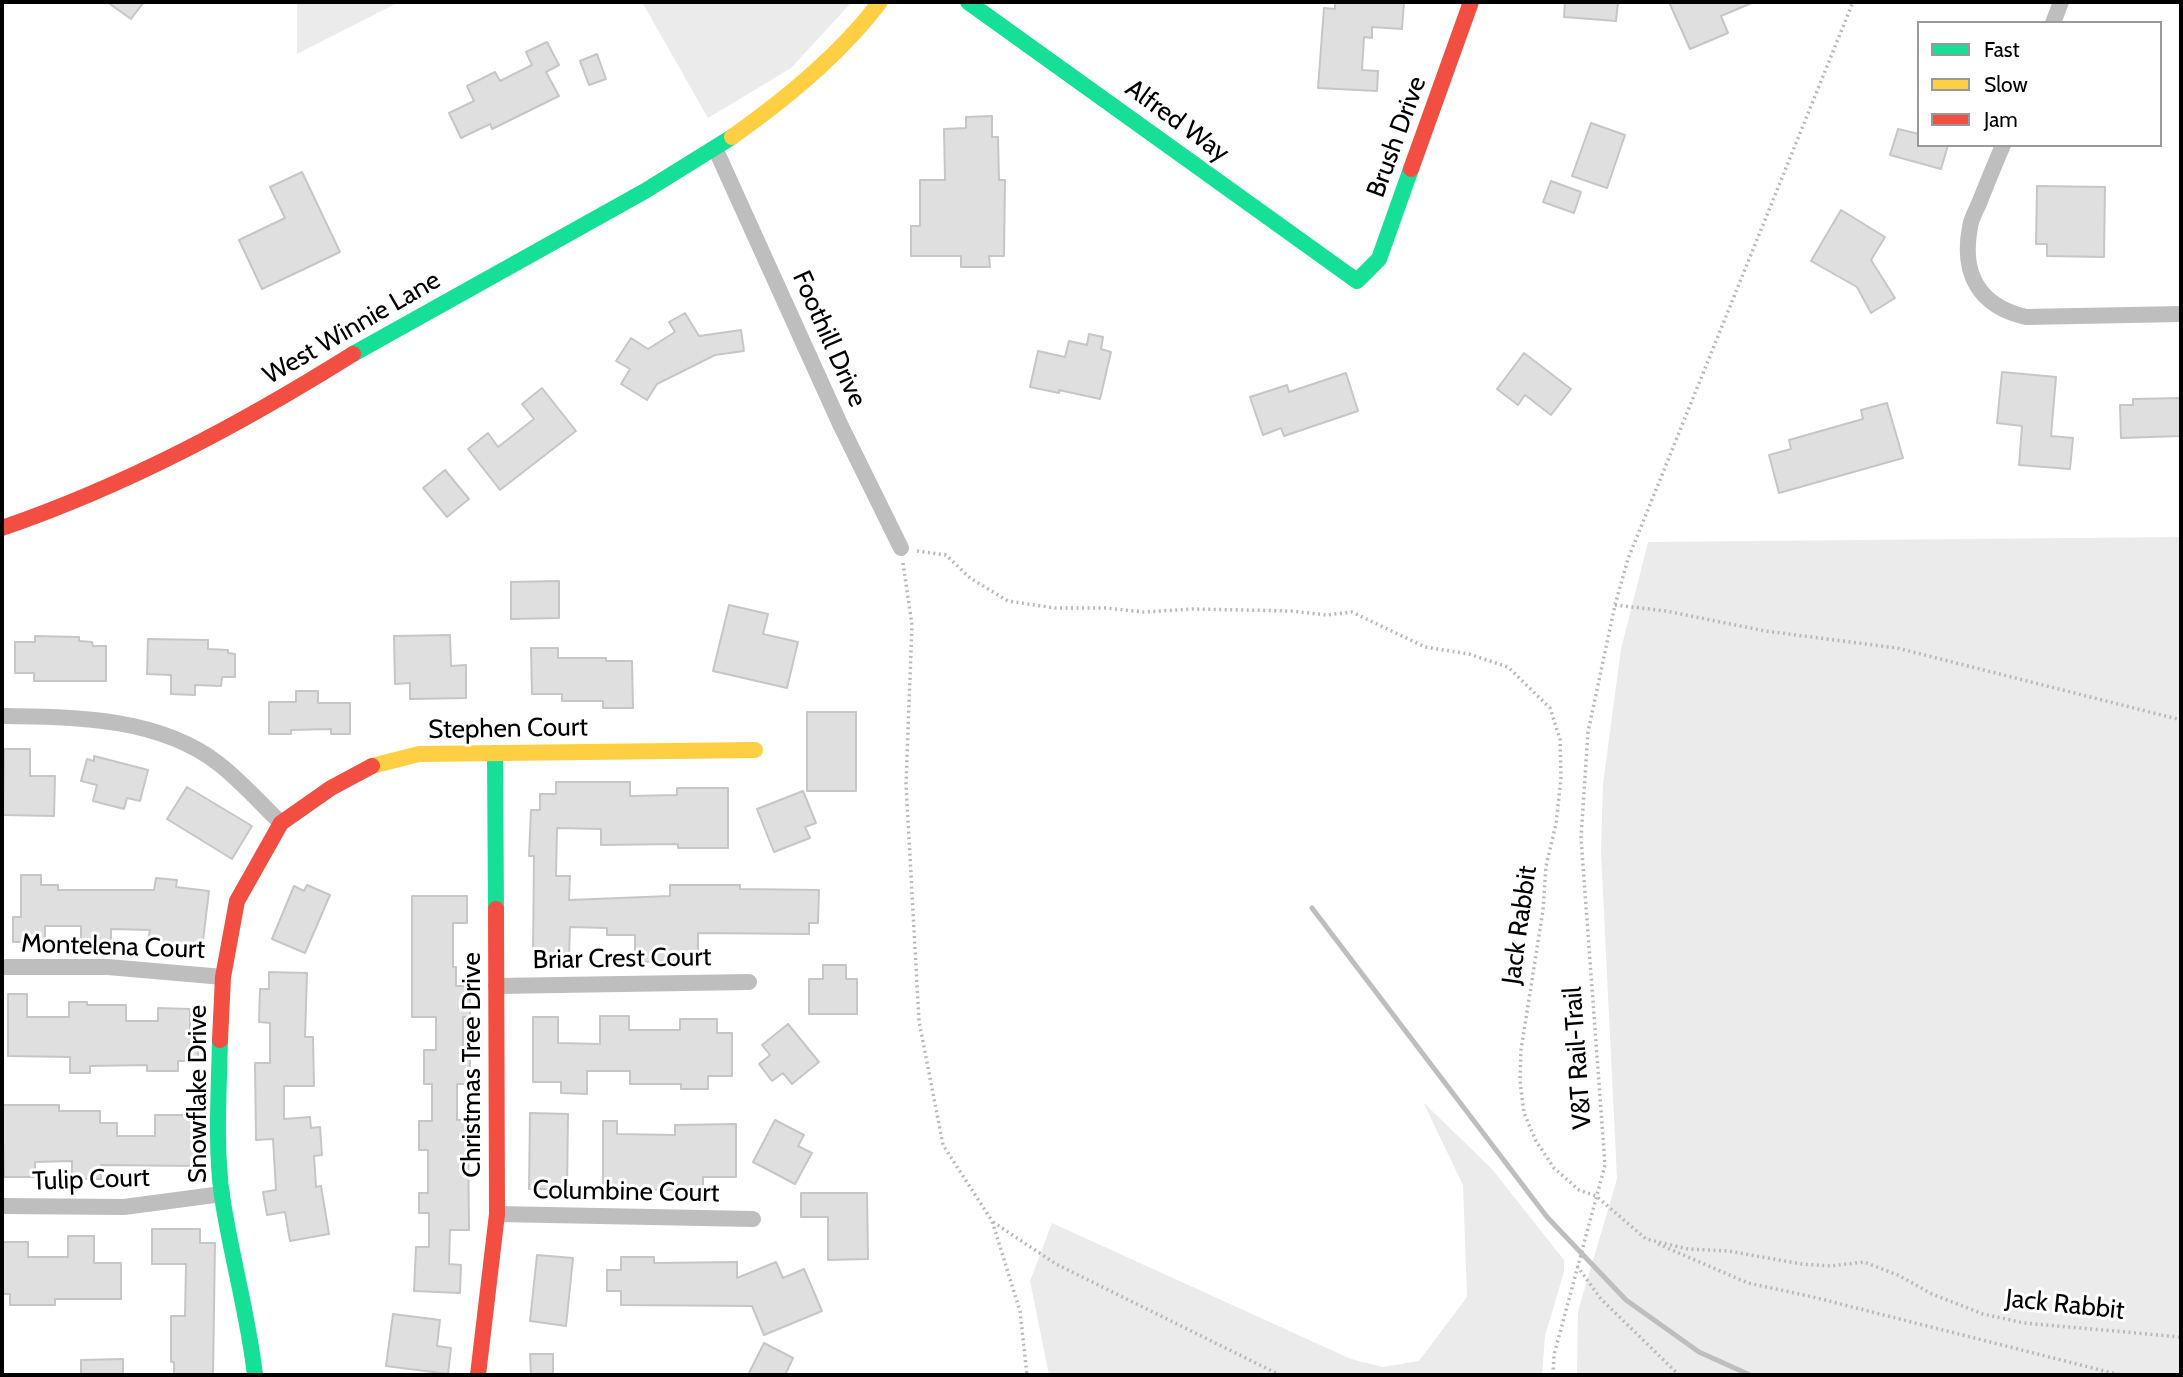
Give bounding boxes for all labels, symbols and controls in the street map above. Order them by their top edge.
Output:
legend [1917,21,2162,147]
text: Fast [1984,37,2020,62]
street label: Brush Drive [1361,72,1433,202]
text: Slow [1984,72,2028,97]
street label: Alfred Way [1119,73,1235,169]
text: Jam [1984,107,2018,132]
street label: West Winnie Lane [258,265,446,391]
street label: Foothill Drive [785,266,873,412]
street label: Stephen Court [428,712,588,746]
street label: Jack Rabbit [1496,864,1544,986]
street label: Montelena Court [20,928,206,966]
street label: Briar Crest Court [532,942,712,976]
street label: Christmas Tree Drive [456,952,488,1178]
street label: V&T Rail-Trail [1557,986,1599,1130]
street label: Snowflake Drive [182,1005,214,1183]
street label: Tulip Court [32,1162,150,1198]
street label: Columbine Court [532,1175,720,1209]
street label: Jack Rabbit [2004,1283,2126,1327]

